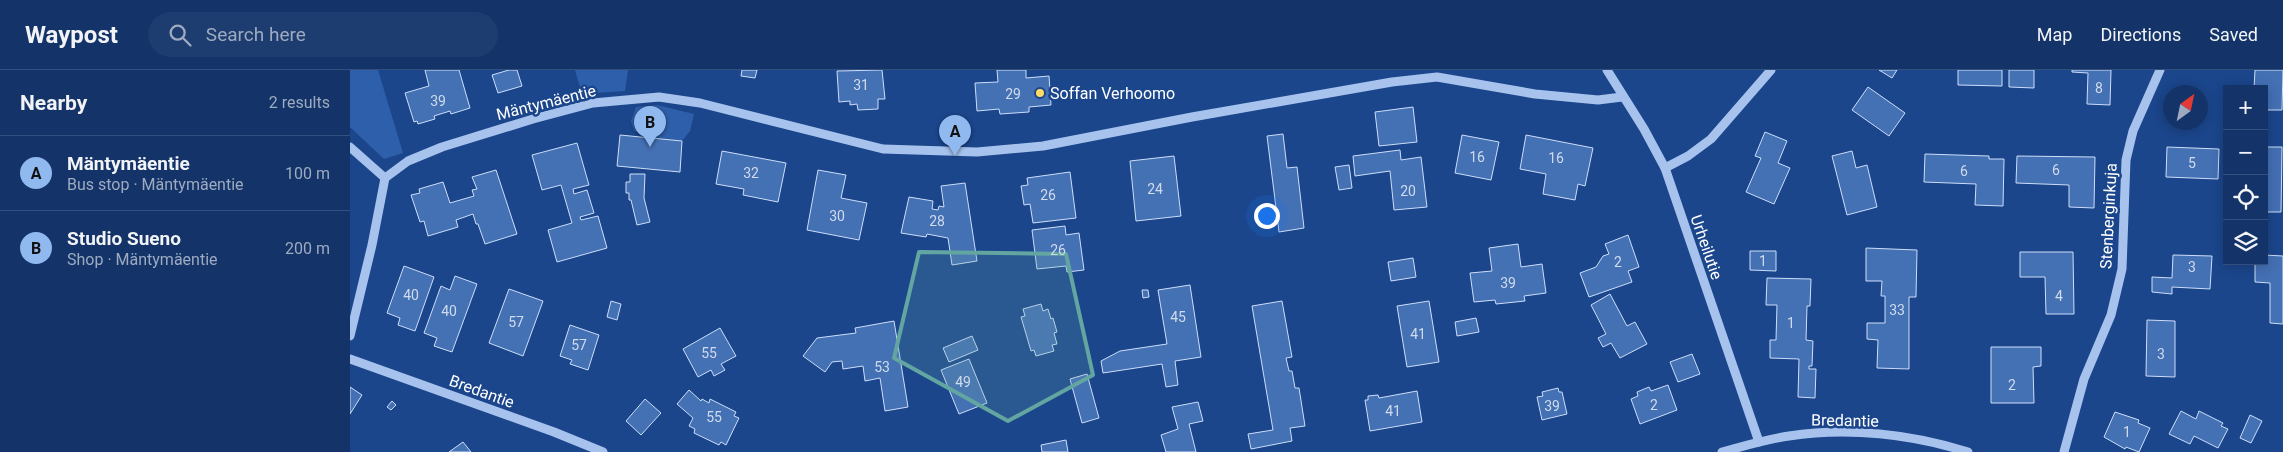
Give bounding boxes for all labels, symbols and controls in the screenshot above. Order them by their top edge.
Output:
search box [148,12,498,57]
text: Waypost [25,21,118,49]
icon: search [166,21,194,49]
text: Search here [206,23,306,46]
text: Map [2037,24,2072,45]
text: Directions [2100,24,2181,45]
text: Saved [2209,24,2258,45]
house number: 31 [853,77,869,93]
house number: 8 [2095,80,2103,96]
street label: Mäntymäentie [494,81,598,124]
place label: Soffan Verhoomo [1050,84,1175,103]
north arrow [2163,85,2208,130]
map controls [2223,85,2268,265]
button: + [2223,85,2268,130]
house number: 29 [1005,86,1021,102]
marker: Soffan Verhoomo [1034,87,1046,99]
text: Nearby [20,91,87,115]
text: 2 results [269,93,330,112]
house number: 39 [430,93,446,109]
pin: B [634,106,666,147]
pin: A [939,115,971,156]
button: − [2223,130,2268,175]
house number: 16 [1469,149,1485,165]
house number: 16 [1548,150,1564,166]
text: Mäntymäentie [67,152,190,175]
house number: 5 [2188,155,2196,171]
house number: 6 [2052,162,2060,178]
house number: 6 [1960,163,1968,179]
street label: Stenberginkuja [2096,163,2121,269]
text: A [31,164,41,183]
text: 100 m [285,164,330,183]
house number: 32 [743,165,759,181]
text: Bus stop · Mäntymäentie [67,175,244,194]
button: locate [2223,175,2268,220]
house number: 24 [1147,181,1163,197]
house number: 20 [1400,183,1416,199]
house number: 26 [1040,187,1056,203]
your location [1254,203,1280,229]
house number: 30 [829,208,845,224]
street label: Urheilutie [1687,212,1726,282]
house number: 28 [929,213,945,229]
button: layers [2223,220,2268,265]
text: Studio Sueno [67,227,181,250]
text: B [31,239,41,258]
text: 200 m [285,239,330,258]
house number: 26 [1050,242,1066,258]
text: Shop · Mäntymäentie [67,250,218,269]
house number: 1 [1759,253,1767,269]
house number: 2 [1614,254,1622,270]
house number: 3 [2188,259,2196,275]
house number: 39 [1500,275,1516,291]
house number: 40 [403,287,419,303]
house number: 4 [2055,288,2063,304]
house number: 33 [1889,302,1905,318]
house number: 40 [441,303,457,319]
house number: 45 [1170,309,1186,325]
house number: 57 [508,314,524,330]
house number: 1 [1787,315,1795,331]
house number: 41 [1410,326,1426,342]
house number: 57 [571,337,587,353]
house number: 55 [701,345,717,361]
house number: 3 [2157,346,2165,362]
house number: 53 [874,359,890,375]
street label: Bredantie [447,371,517,412]
house number: 49 [955,374,971,390]
house number: 2 [2008,377,2016,393]
house number: 2 [1650,397,1658,413]
house number: 39 [1544,398,1560,414]
house number: 41 [1385,403,1401,419]
house number: 55 [706,409,722,425]
street label: Bredantie [1811,410,1879,431]
house number: 1 [2123,424,2131,440]

